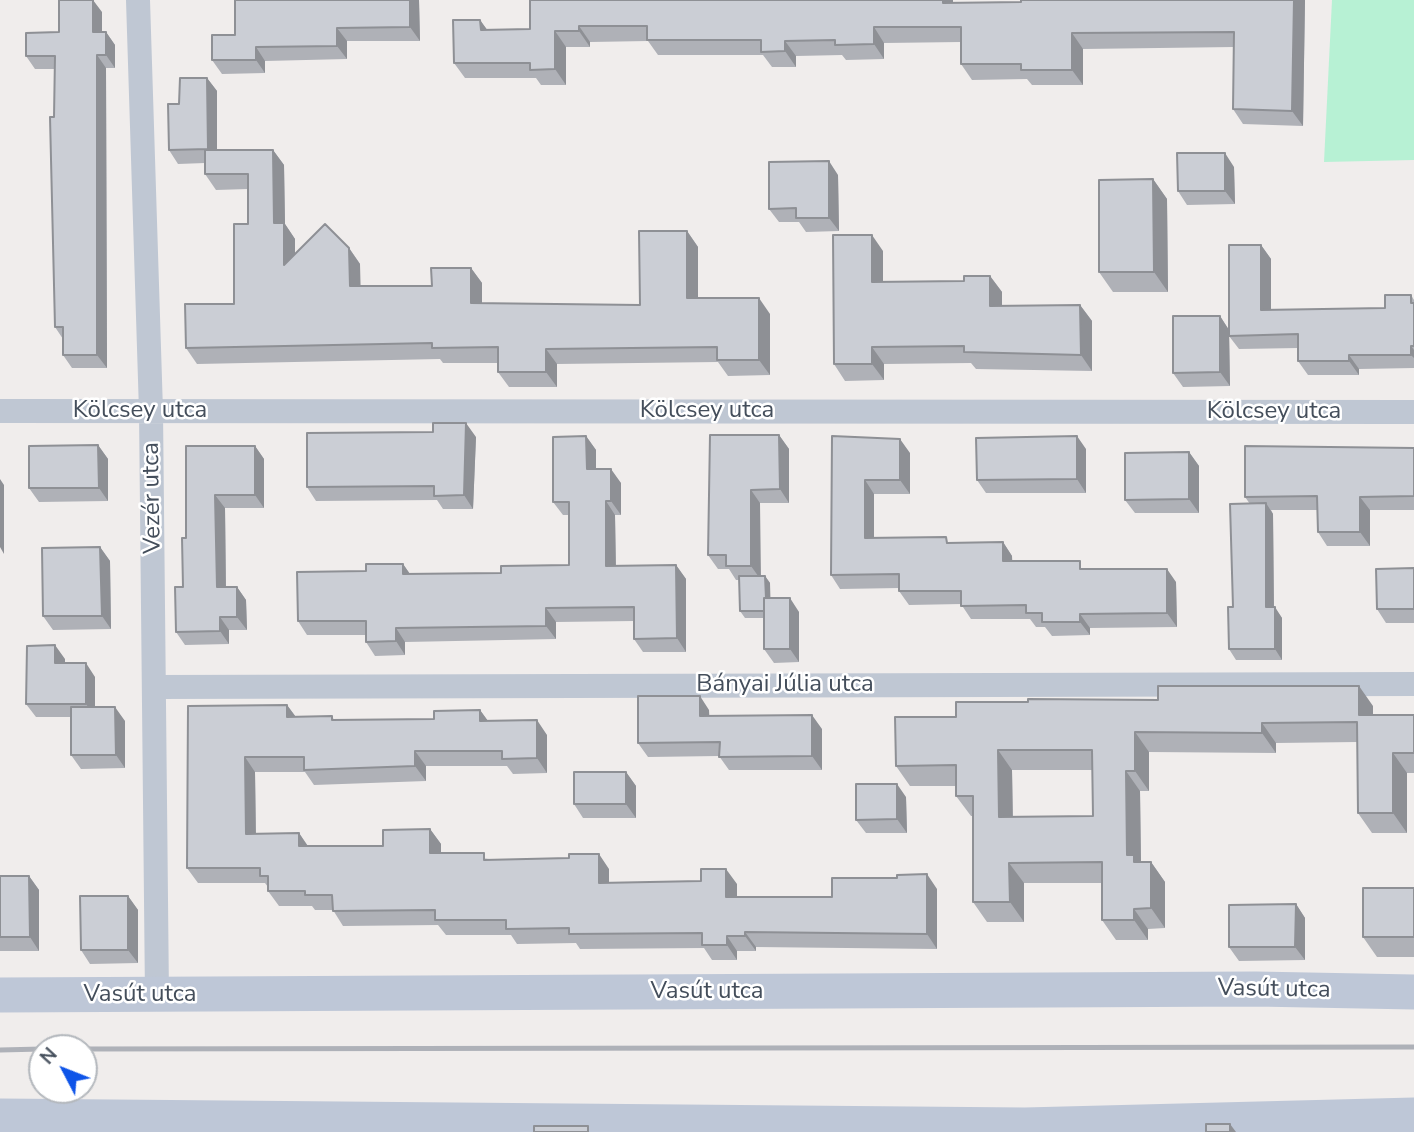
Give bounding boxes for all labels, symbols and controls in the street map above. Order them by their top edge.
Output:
street label: Kölcsey utca [73,397,207,425]
street label: Kölcsey utca [640,397,774,425]
street label: Kölcsey utca [1207,398,1341,426]
street label: Vezér utca [138,442,168,554]
street label: Bányai Júlia utca [696,671,874,699]
street label: Vasút utca [1217,975,1331,1005]
street label: Vasút utca [651,978,763,1006]
street label: Vasút utca [84,981,196,1009]
north arrow [28,1034,98,1104]
text: N [34,1042,63,1070]

